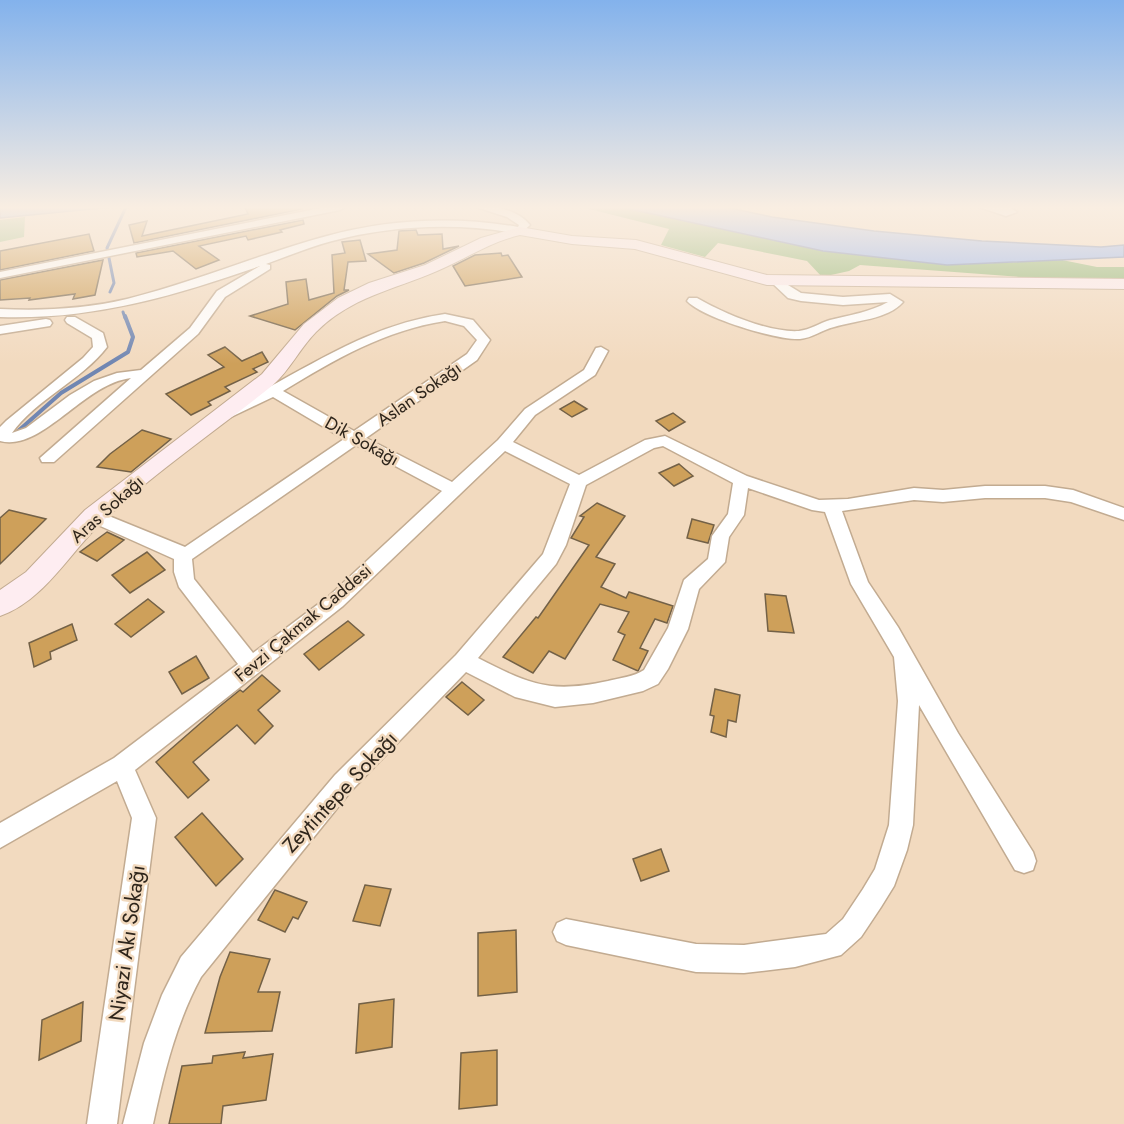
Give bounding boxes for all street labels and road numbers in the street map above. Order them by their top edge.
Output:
street label: Aslan Sokağı [371,355,467,433]
street label: Dik Sokağı [320,410,404,472]
street label: Aras Sokağı [65,469,149,549]
street label: Fevzi Çakmak Caddesi [229,558,377,688]
street label: Zeytintepe Sokağı [276,724,404,860]
street label: Niyazi Akı Sokağı [101,863,153,1023]

